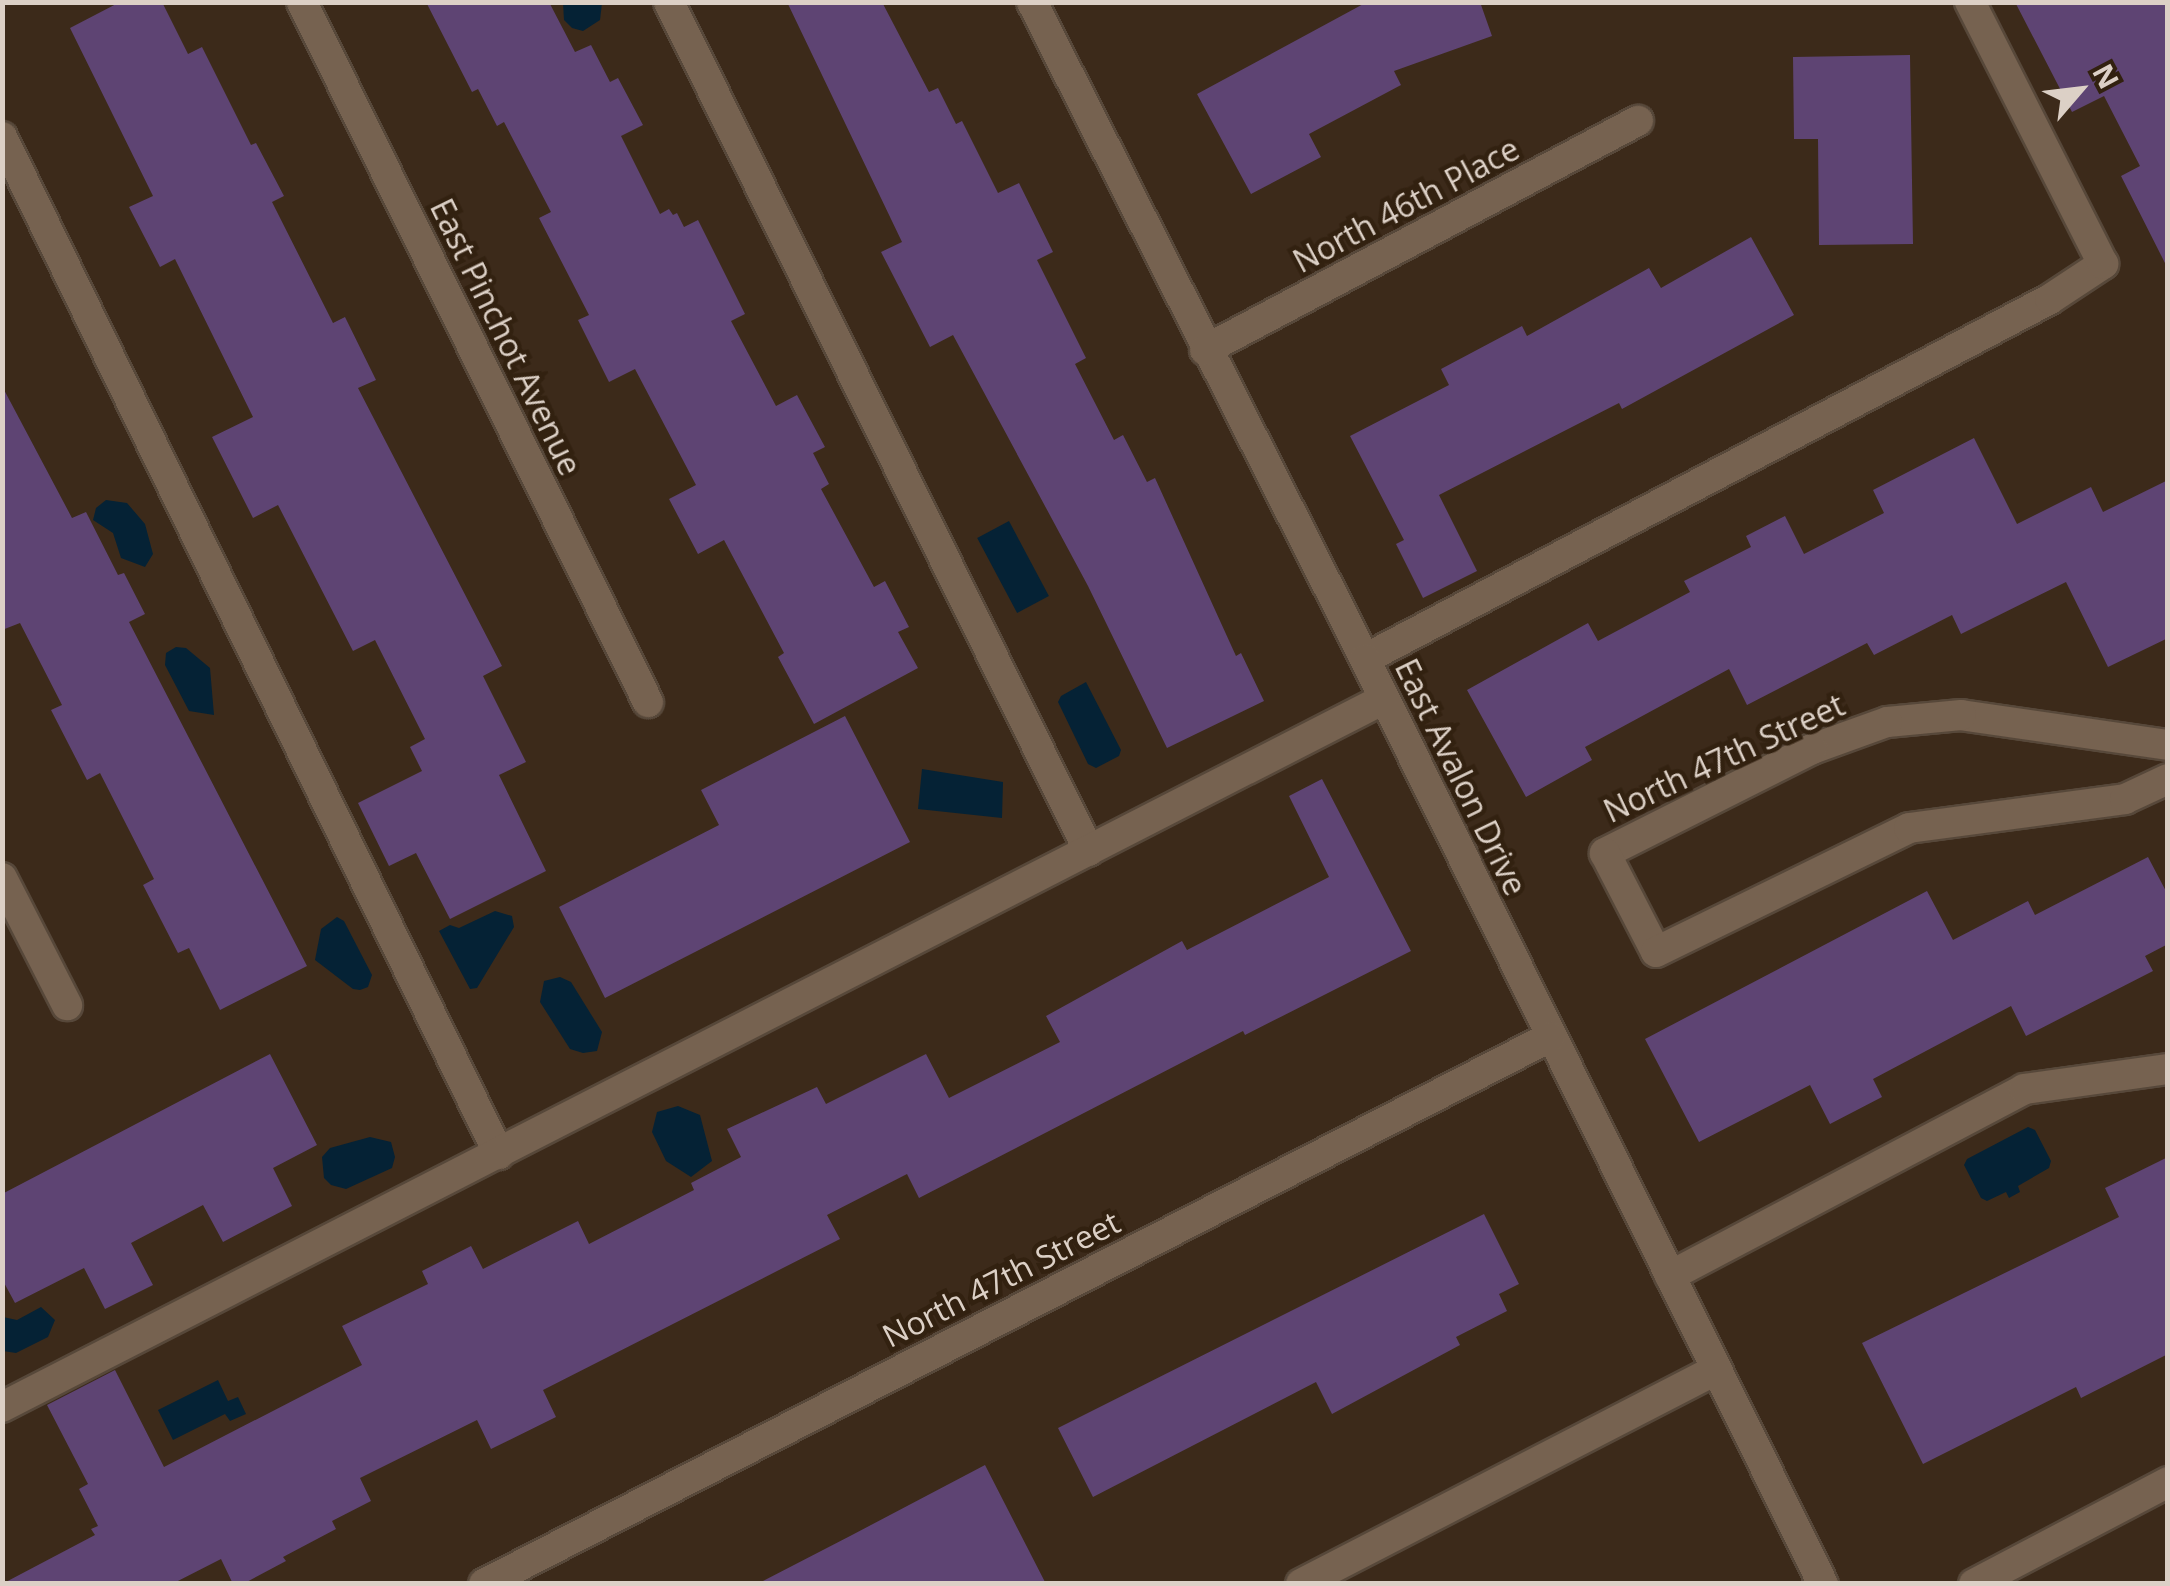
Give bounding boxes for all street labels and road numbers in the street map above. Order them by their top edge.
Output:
street label: North 46th Place [1287,129,1525,281]
street label: East Pinchot Avenue [422,193,590,481]
street label: East Avalon Drive [1387,653,1535,901]
street label: North 47th Street [1598,685,1850,831]
street label: North 47th Street [876,1203,1126,1355]

